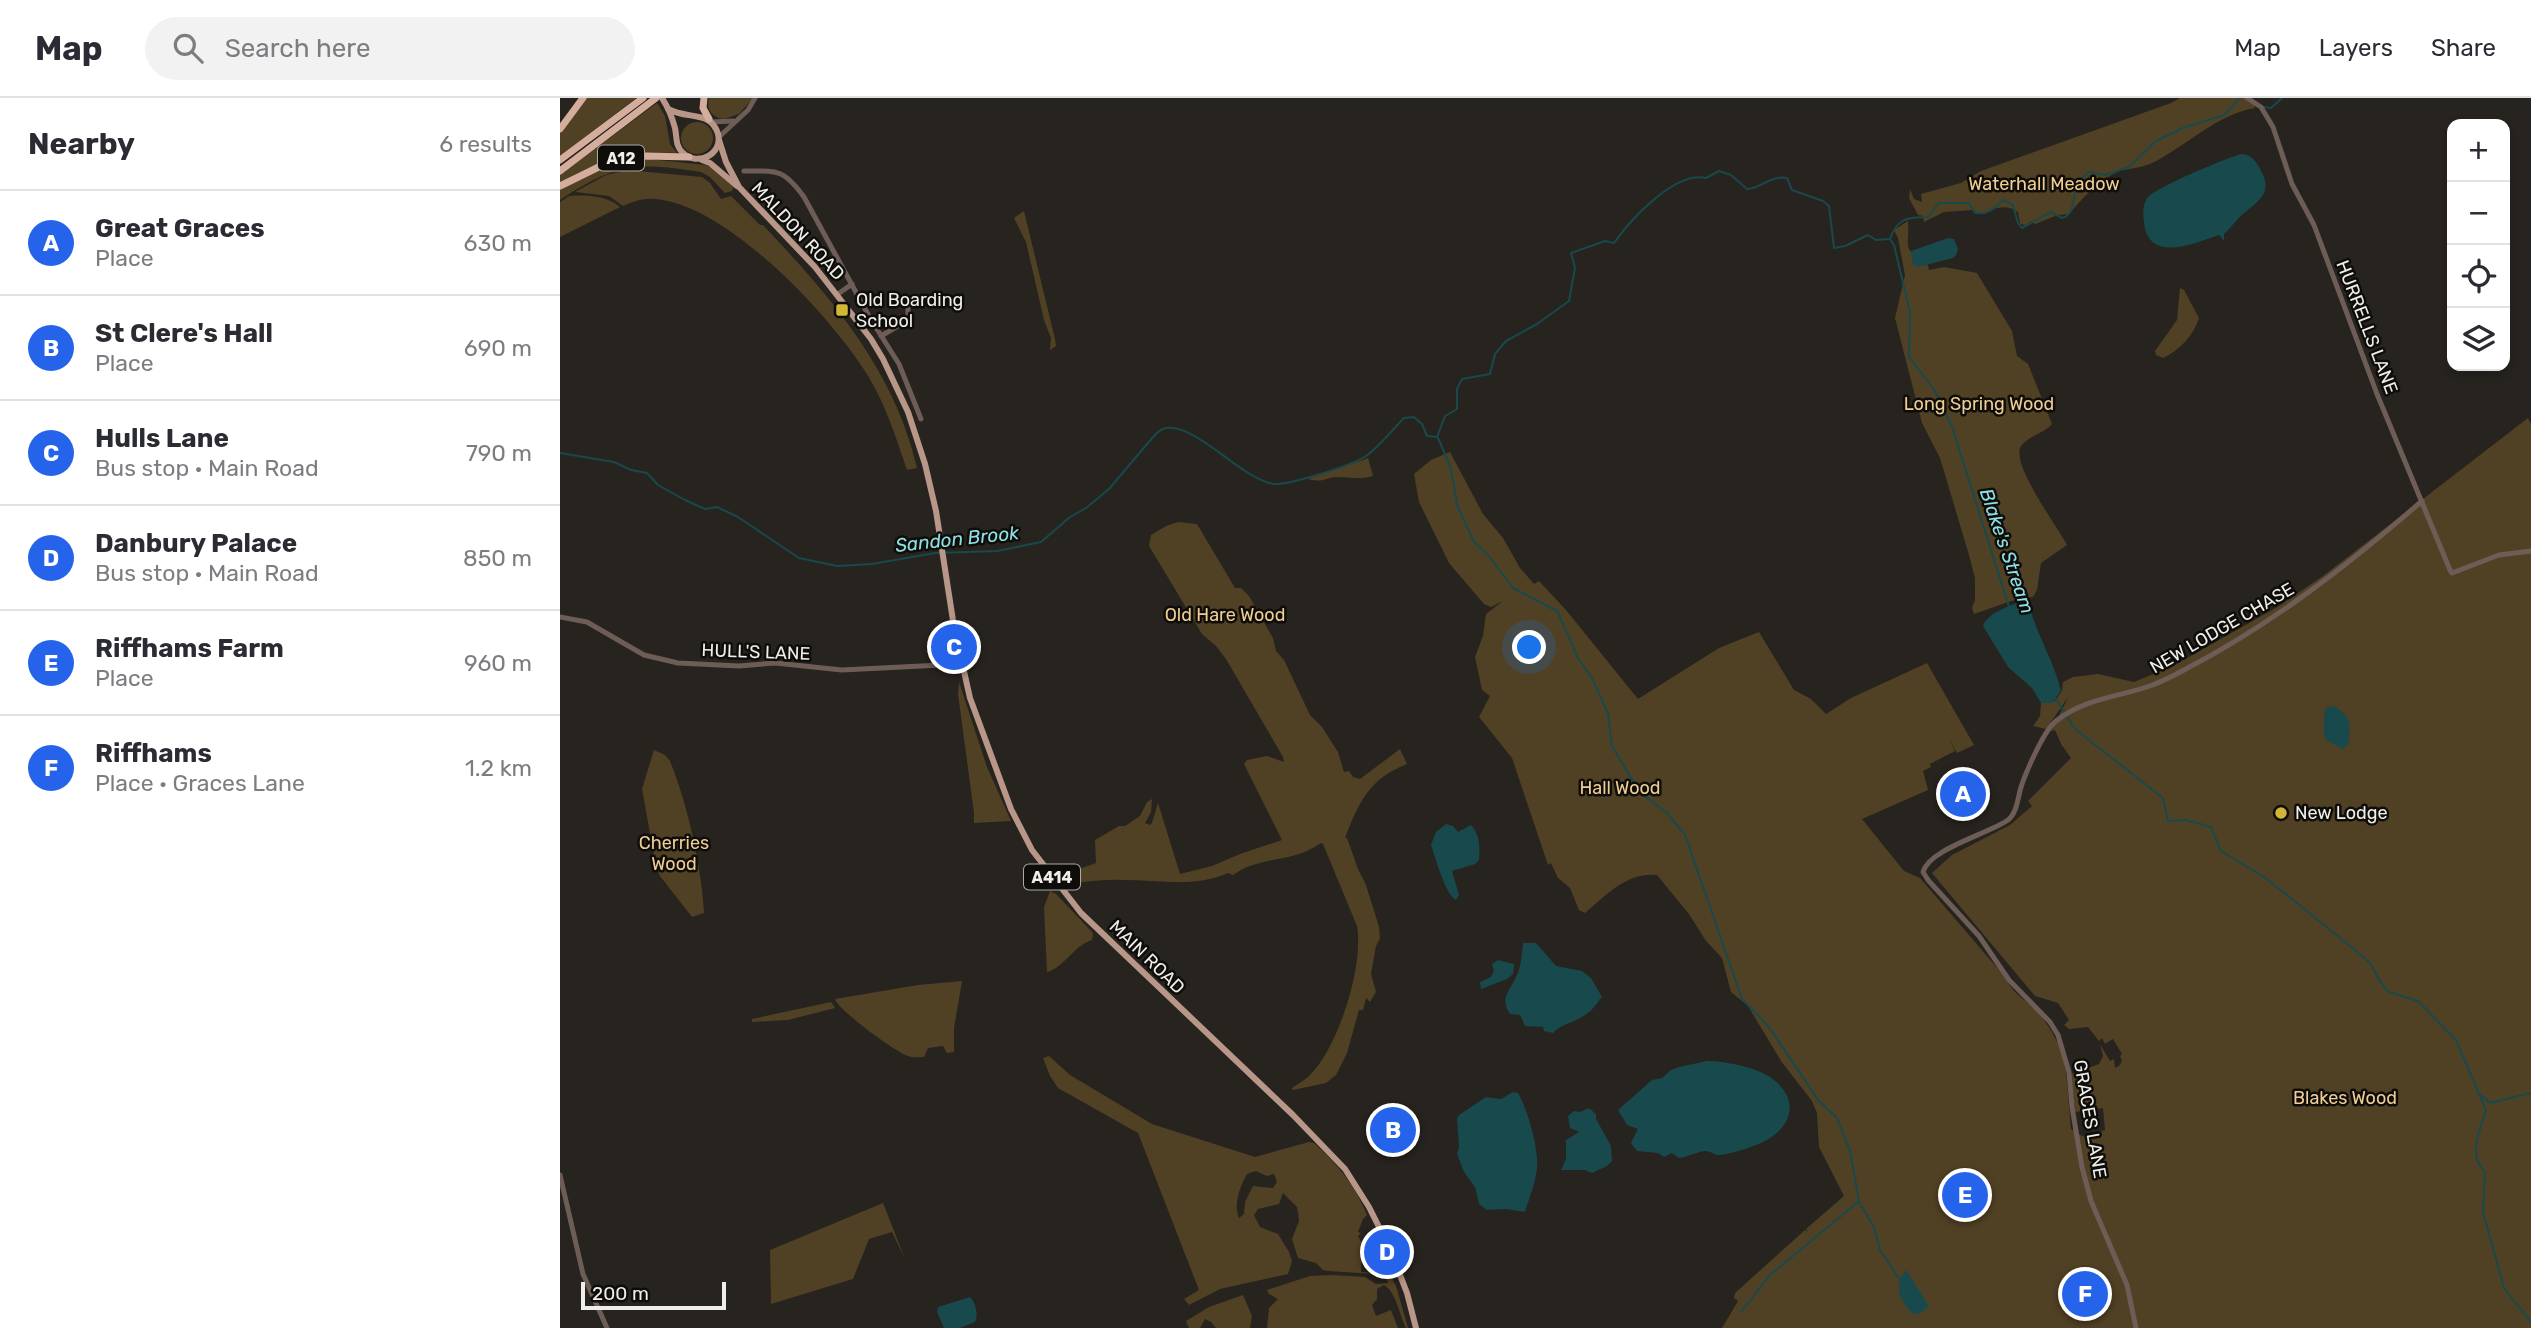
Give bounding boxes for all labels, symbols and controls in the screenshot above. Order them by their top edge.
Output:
search box [145,17,635,80]
text: Map [35,29,103,68]
icon: search [169,29,207,67]
text: Search here [225,33,370,64]
text: Map [2234,34,2281,62]
text: Layers [2319,34,2393,62]
text: Share [2431,34,2496,62]
map controls [2447,119,2510,371]
button: + [2447,119,2510,182]
text: Nearby [28,126,135,162]
text: 6 results [439,130,532,158]
road number: A12 [598,146,644,170]
park label: Waterhall Meadow [1968,173,2120,195]
street label: MALDON ROAD [747,177,849,285]
button: − [2447,182,2510,245]
text: Great Graces [95,213,265,244]
text: A [43,229,59,257]
text: 630 m [464,229,532,257]
text: Place [95,244,154,272]
button: locate [2447,245,2510,308]
street label: HURRELLS LANE [2331,257,2403,397]
place label: Old Boarding School [856,289,963,332]
marker: Old Boarding School [834,302,850,318]
button: layers [2447,308,2510,371]
text: St Clere's Hall [95,318,273,349]
text: B [43,334,59,362]
text: 690 m [464,334,532,362]
text: Place [95,349,154,377]
park label: Long Spring Wood [1904,393,2054,415]
text: Hulls Lane [95,423,229,454]
text: C [43,439,59,467]
text: 790 m [466,439,532,467]
text: Bus stop · Main Road [95,454,319,482]
water label: Blake's Stream [1975,485,2039,617]
water label: Sandon Brook [894,521,1020,557]
text: Danbury Palace [95,528,297,559]
text: D [43,544,59,572]
text: 850 m [463,544,532,572]
text: Bus stop · Main Road [95,559,319,587]
street label: NEW LODGE CHASE [2146,578,2298,678]
park label: Old Hare Wood [1165,604,1285,626]
pin: C [931,621,977,673]
your location [1512,630,1546,664]
text: Riffhams Farm [95,633,284,664]
street label: HULL'S LANE [701,639,811,665]
text: E [44,649,58,677]
text: 960 m [464,649,532,677]
text: Place [95,664,154,692]
text: Riffhams [95,738,212,769]
text: F [44,754,58,782]
text: 1.2 km [465,754,532,782]
pin: A [1940,768,1986,820]
text: Place · Graces Lane [95,769,305,797]
park label: Hall Wood [1579,777,1661,799]
place label: New Lodge [2295,802,2388,824]
marker: New Lodge [2273,805,2289,821]
park label: Cherries Wood [639,832,709,875]
road number: A414 [1024,864,1080,890]
street label: MAIN ROAD [1105,916,1189,998]
street label: GRACES LANE [2069,1058,2111,1180]
park label: Blakes Wood [2293,1087,2397,1109]
pin: B [1370,1104,1416,1156]
pin: E [1942,1169,1988,1221]
pin: D [1364,1226,1410,1278]
pin: F [2062,1268,2108,1320]
scale bar [581,1279,726,1311]
text: 200 m [592,1282,649,1305]

